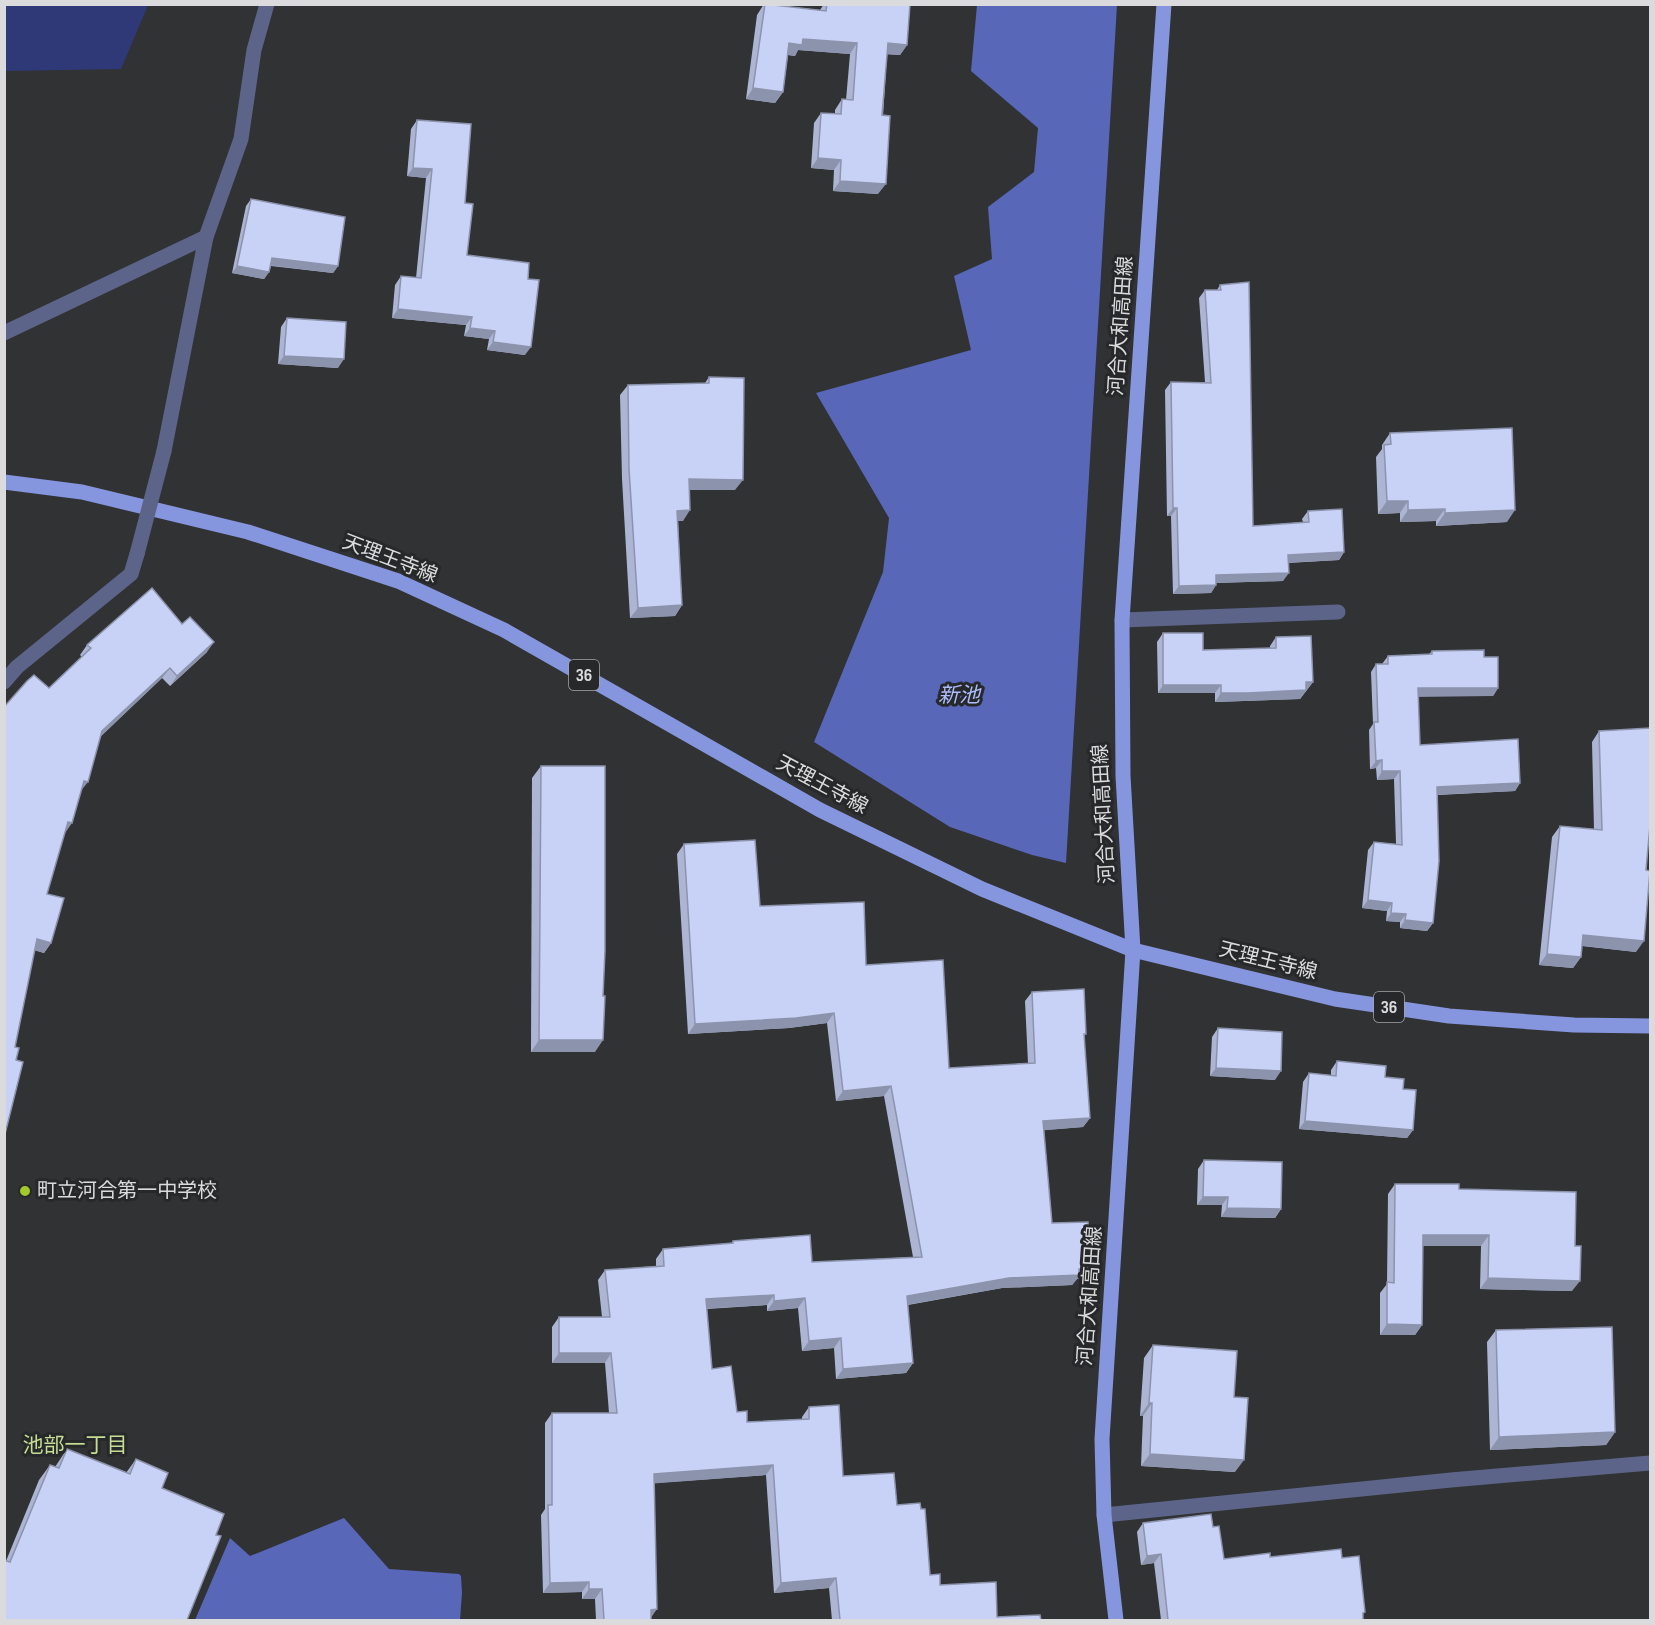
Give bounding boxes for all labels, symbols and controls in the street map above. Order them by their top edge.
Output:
street label: 河合大和高田線 [1104,255,1138,397]
street label: 天理王寺線 [339,530,441,588]
road number: 36 [569,660,599,690]
water label: 新池 [938,683,982,708]
street label: 河合大和高田線 [1088,743,1120,885]
street label: 天理王寺線 [772,751,872,819]
street label: 天理王寺線 [1217,937,1319,985]
road number: 36 [1374,992,1404,1022]
place label: 町立河合第一中学校 [37,1179,217,1203]
marker: 町立河合第一中学校 [18,1184,32,1198]
street label: 河合大和高田線 [1073,1225,1107,1367]
district label: 池部一丁目 [23,1433,128,1458]

